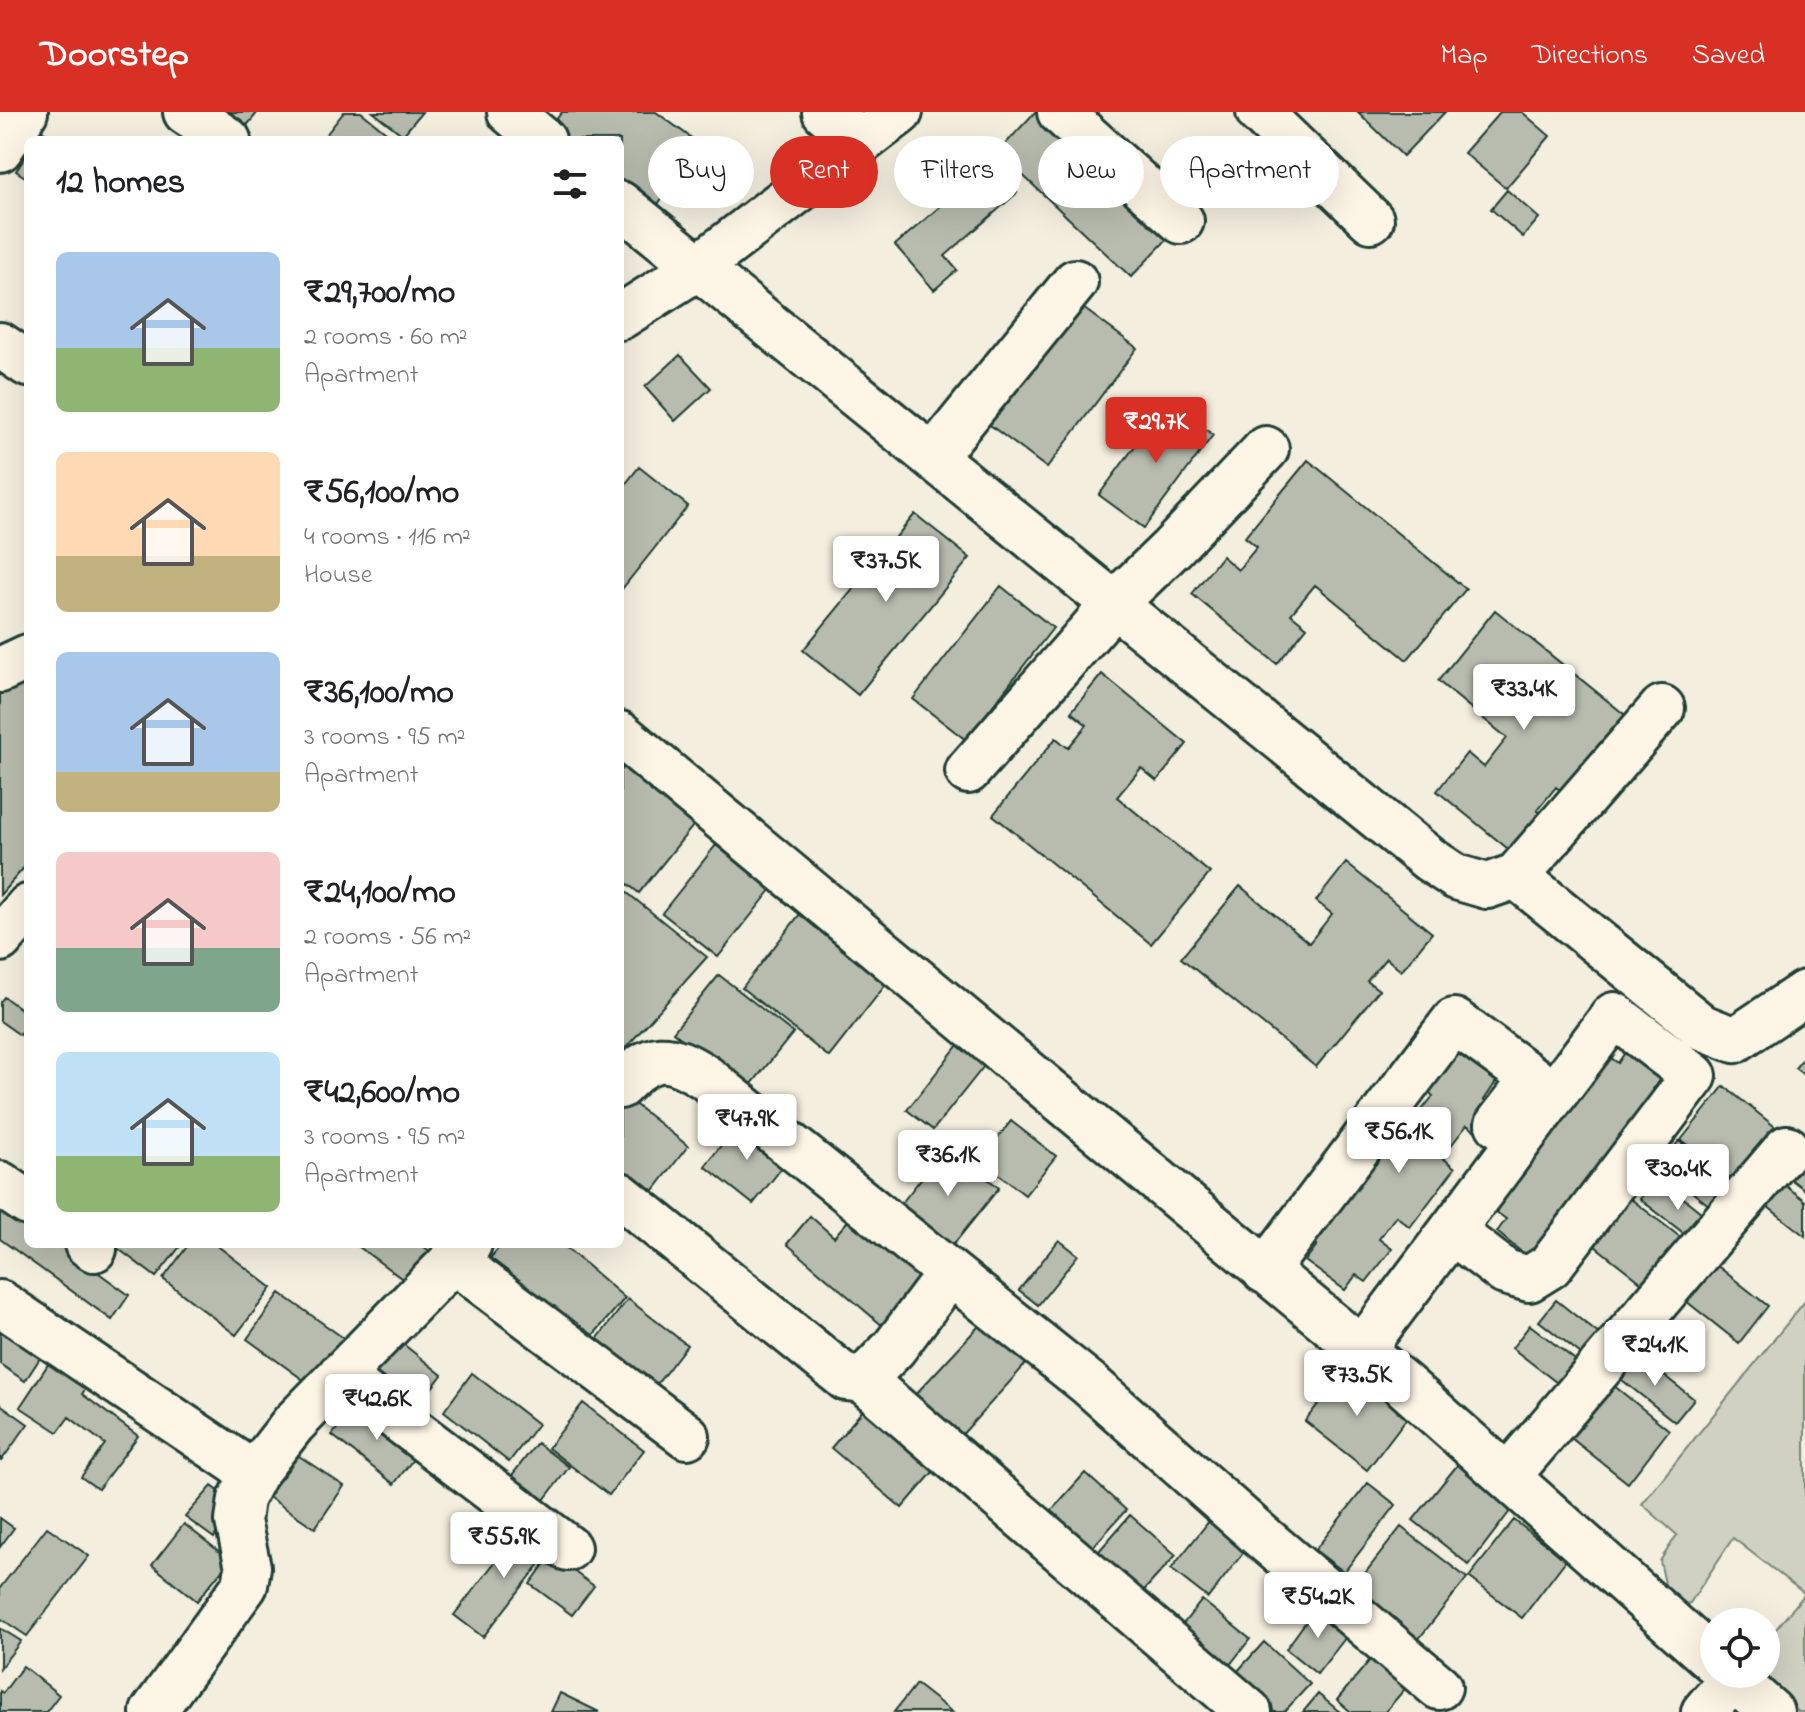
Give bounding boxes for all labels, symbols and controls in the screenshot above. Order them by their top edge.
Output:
text: Doorstep [40,28,189,84]
text: Map [1440,36,1488,77]
text: Directions [1532,36,1648,77]
text: Saved [1692,36,1765,77]
chip: Buy [648,136,754,208]
chip: Rent [770,136,878,208]
chip: Filters [894,136,1022,208]
chip: New [1038,136,1144,208]
chip: Apartment [1160,136,1339,208]
text: 12 homes [56,159,185,209]
icon: filters [548,162,592,206]
text: ₹29,700/mo [304,269,455,319]
icon: home [120,284,216,380]
text: 2 rooms · 60 m² [304,319,468,357]
text: Apartment [304,357,418,395]
pin: ₹29.7K [1091,397,1221,465]
text: ₹29.7K [1124,404,1188,442]
text: ₹56,100/mo [304,469,459,519]
icon: home [120,484,216,580]
text: 4 rooms · 116 m² [304,519,471,557]
pin: ₹37.5K [821,536,951,604]
text: ₹37.5K [851,543,921,581]
text: House [304,557,372,595]
pin: ₹33.4K [1459,664,1589,732]
text: ₹36,100/mo [304,669,454,719]
text: ₹33.4K [1491,671,1557,709]
icon: home [120,684,216,780]
text: 3 rooms · 95 m² [304,719,465,757]
text: Apartment [304,757,418,795]
text: ₹24,100/mo [304,869,456,919]
icon: home [120,884,216,980]
text: 2 rooms · 56 m² [304,919,471,957]
text: Apartment [304,957,418,995]
text: ₹42,600/mo [304,1069,460,1119]
icon: home [120,1084,216,1180]
pin: ₹47.9K [682,1094,812,1162]
text: ₹47.9K [716,1101,778,1139]
pin: ₹56.1K [1334,1107,1464,1175]
text: ₹56.1K [1365,1114,1433,1152]
text: 3 rooms · 95 m² [304,1119,465,1157]
pin: ₹36.1K [883,1130,1013,1198]
text: ₹36.1K [916,1137,980,1175]
pin: ₹30.4K [1613,1144,1743,1212]
text: ₹30.4K [1645,1151,1711,1189]
text: Apartment [304,1157,418,1195]
pin: ₹24.1K [1590,1320,1720,1388]
text: ₹24.1K [1622,1327,1688,1365]
pin: ₹73.5K [1292,1350,1422,1418]
text: ₹73.5K [1322,1357,1392,1395]
pin: ₹42.6K [312,1374,442,1442]
text: ₹42.6K [343,1381,411,1419]
pin: ₹55.9K [439,1512,569,1580]
text: ₹55.9K [468,1519,540,1557]
pin: ₹54.2K [1253,1572,1383,1640]
text: ₹54.2K [1282,1579,1354,1617]
map controls [1700,1608,1780,1688]
button: locate [1700,1608,1780,1688]

